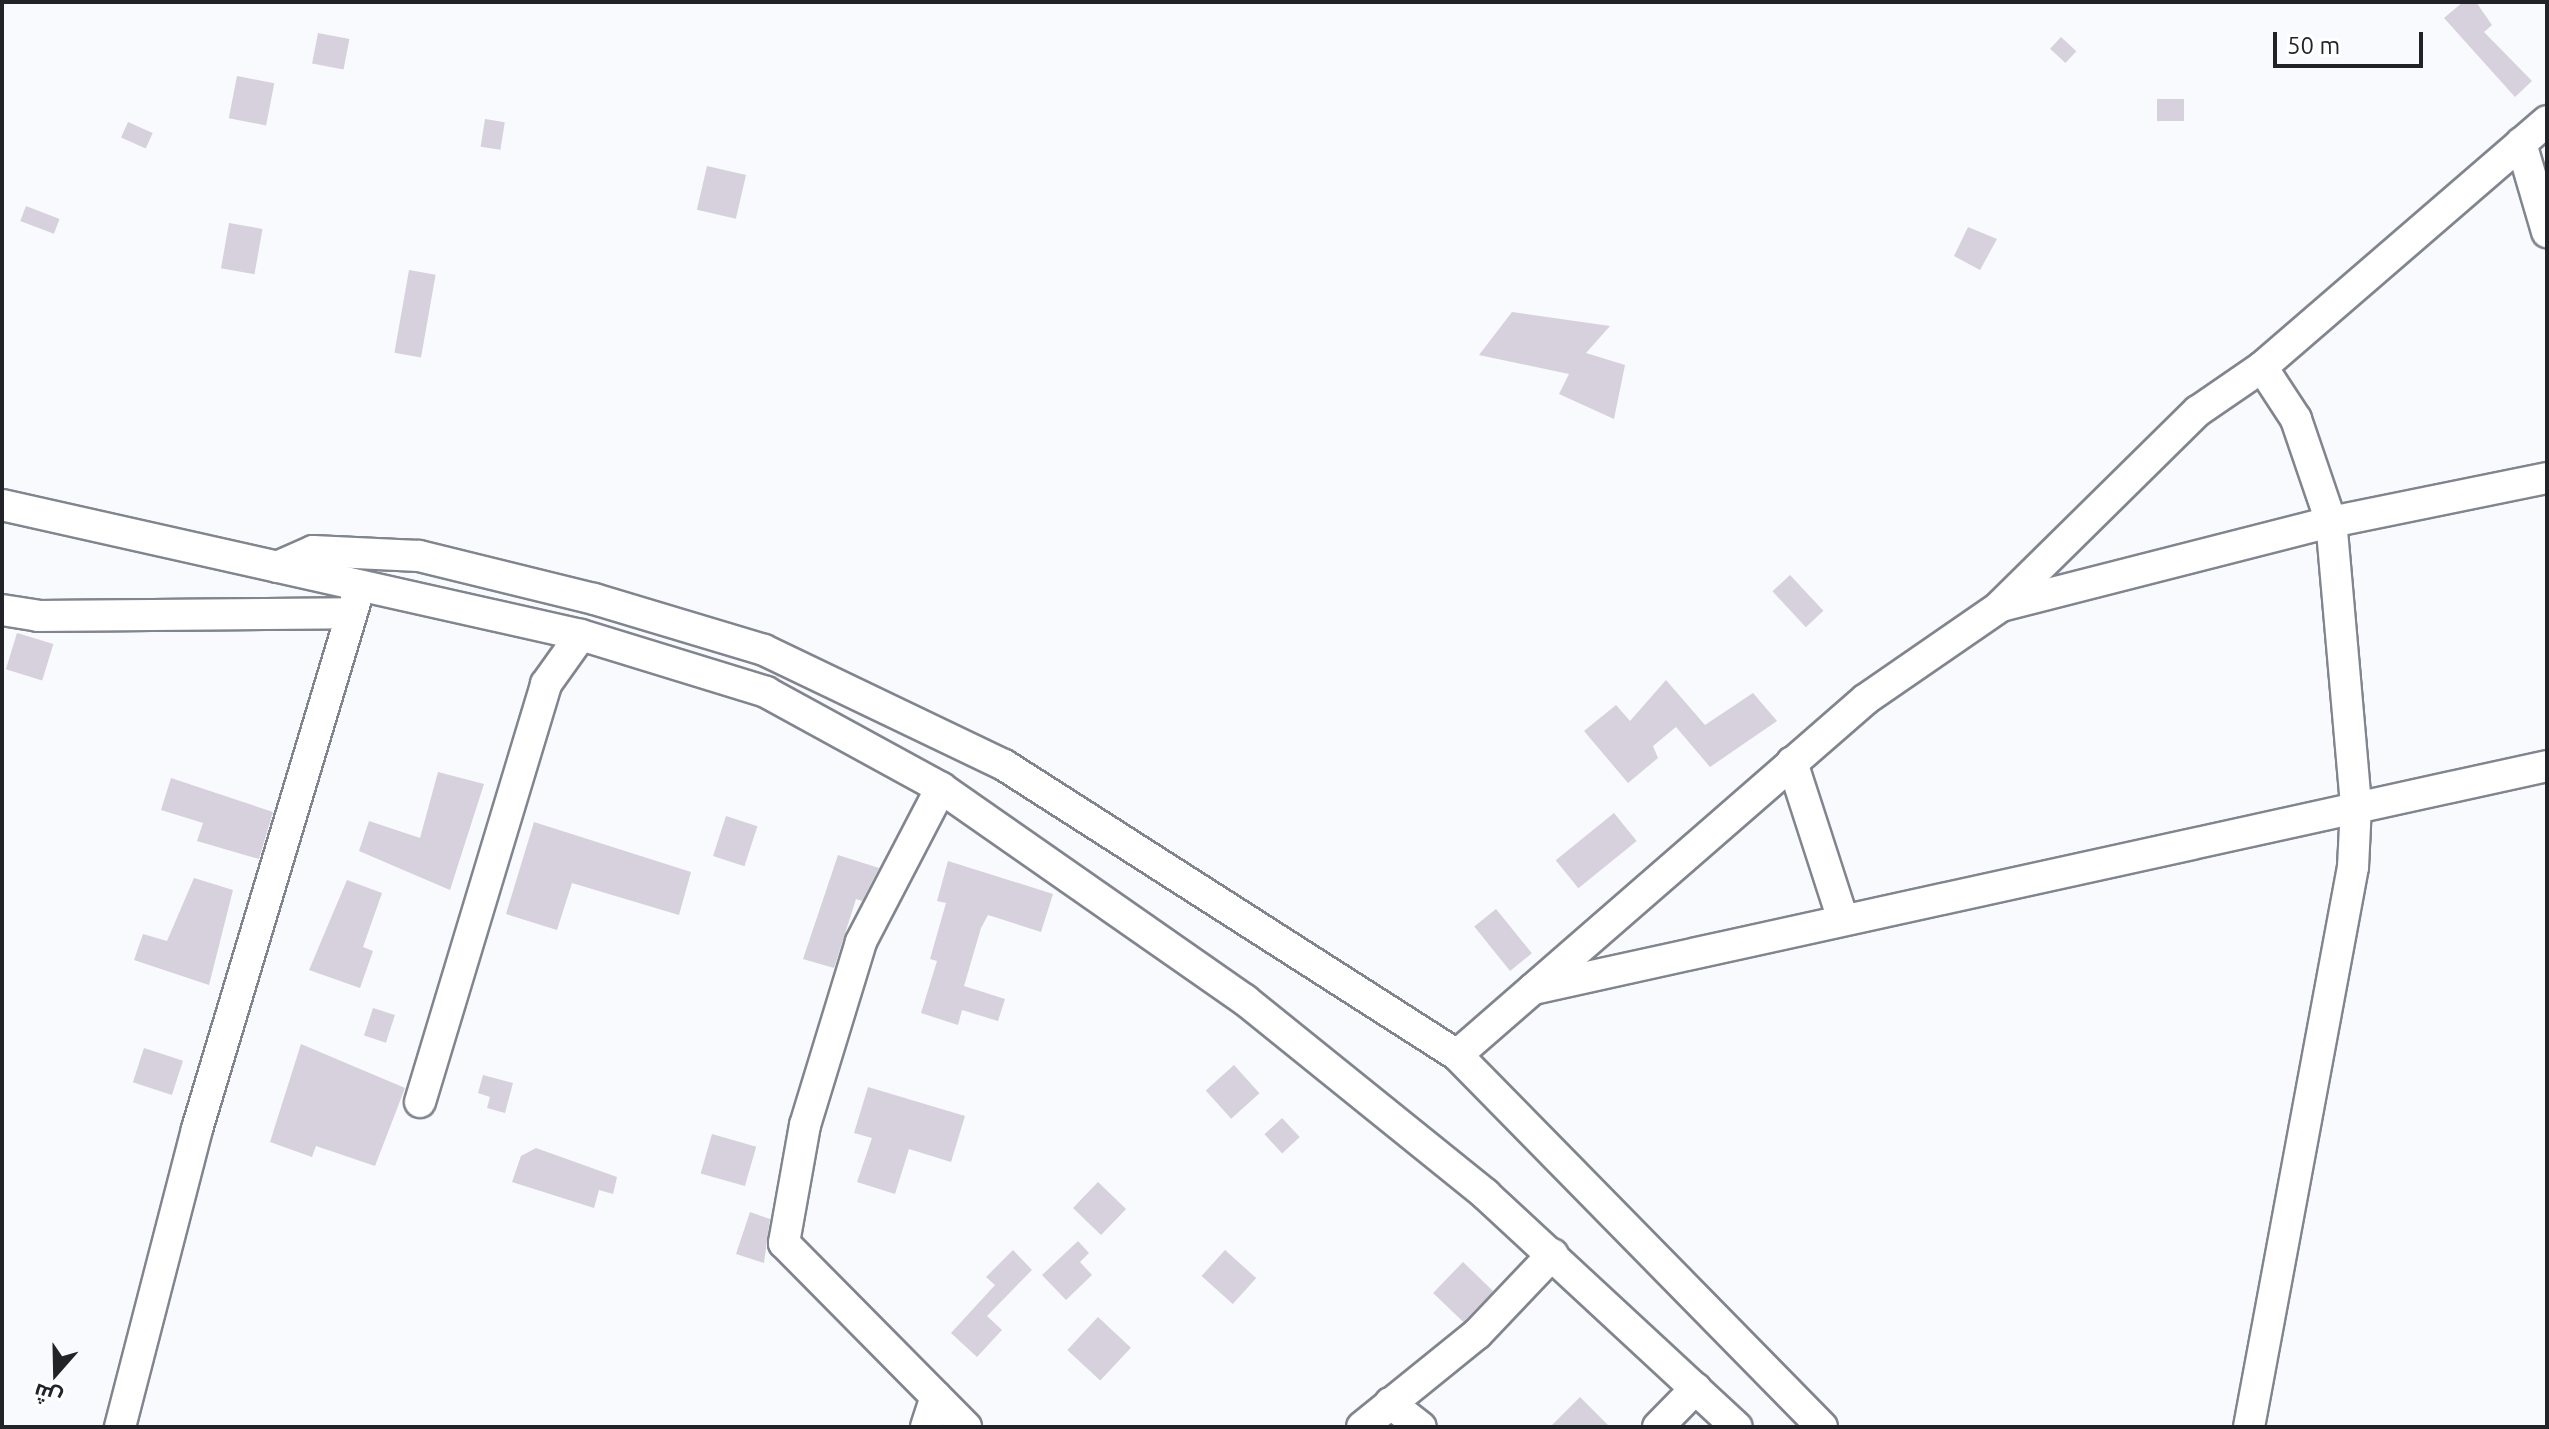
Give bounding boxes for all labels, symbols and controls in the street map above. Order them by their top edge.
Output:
scale bar [2277,16,2427,66]
text: 50 m [2287,32,2340,59]
north arrow [16,1333,96,1413]
text: ش [30,1379,65,1413]

